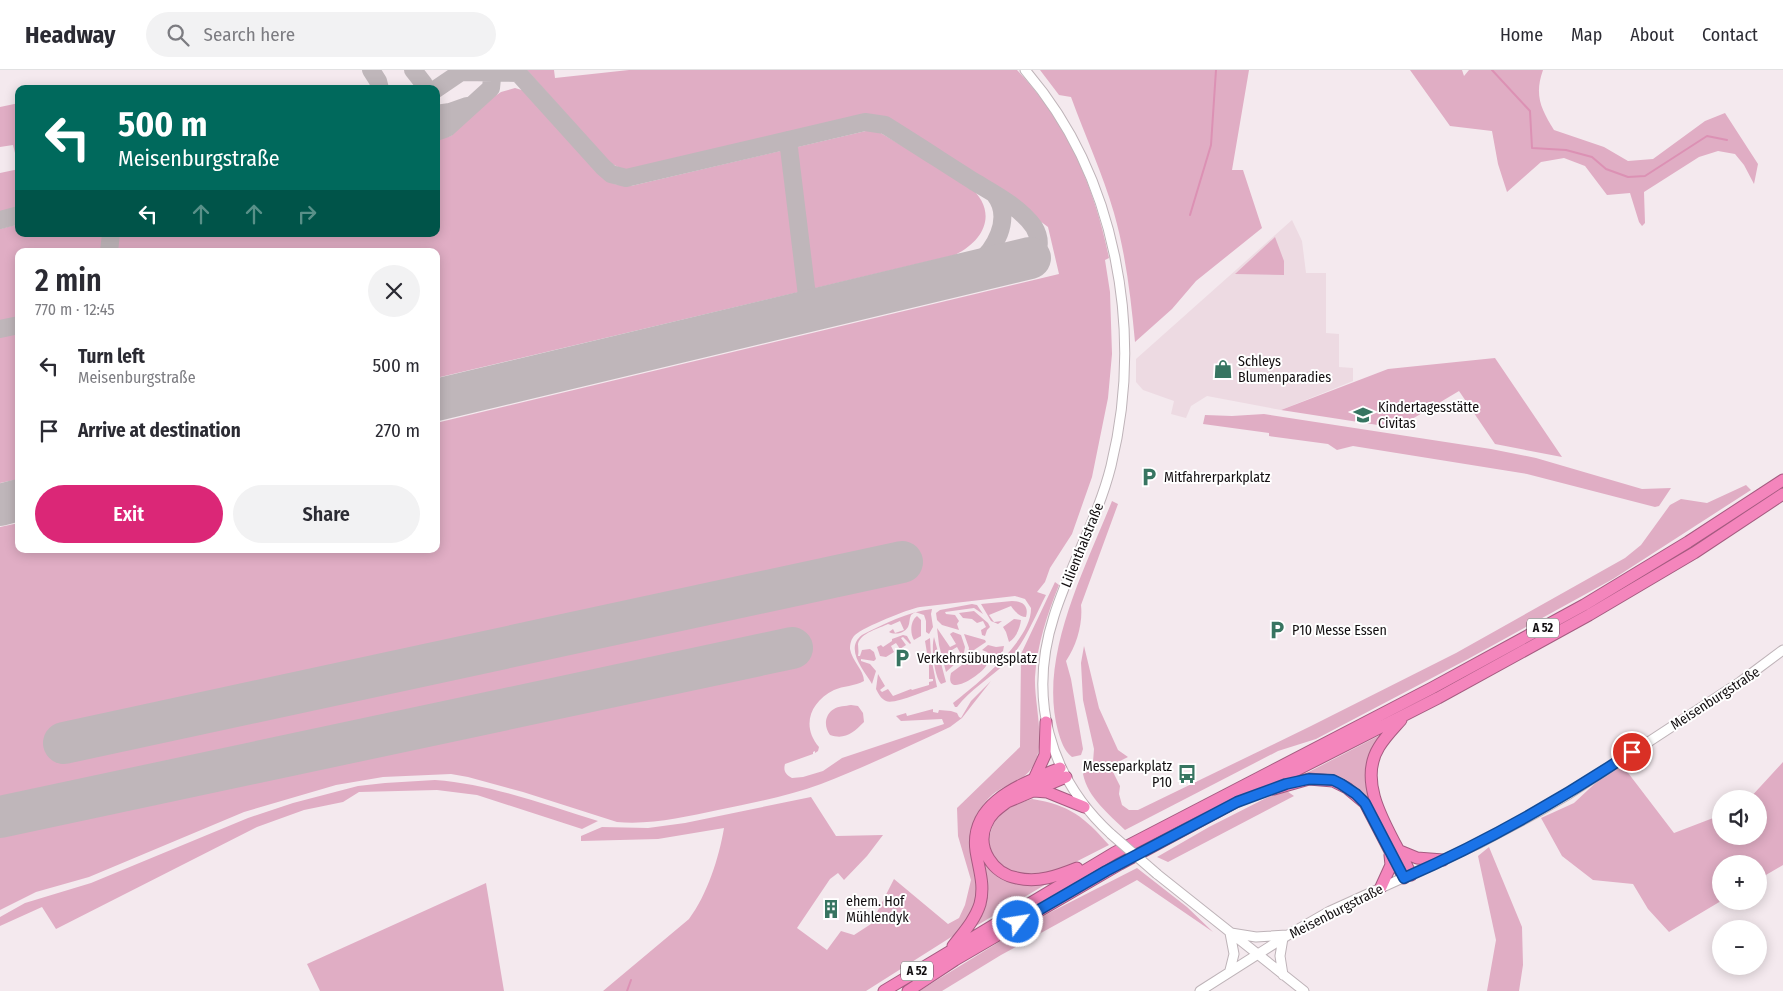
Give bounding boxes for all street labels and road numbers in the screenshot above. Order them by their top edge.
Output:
street label: Lilienthalstraße [1058,500,1107,590]
road number: A 52 [1527,618,1559,638]
street label: Meisenburgstraße [1667,663,1763,734]
street label: Meisenburgstraße [1287,880,1386,942]
road number: A 52 [901,961,933,980]

